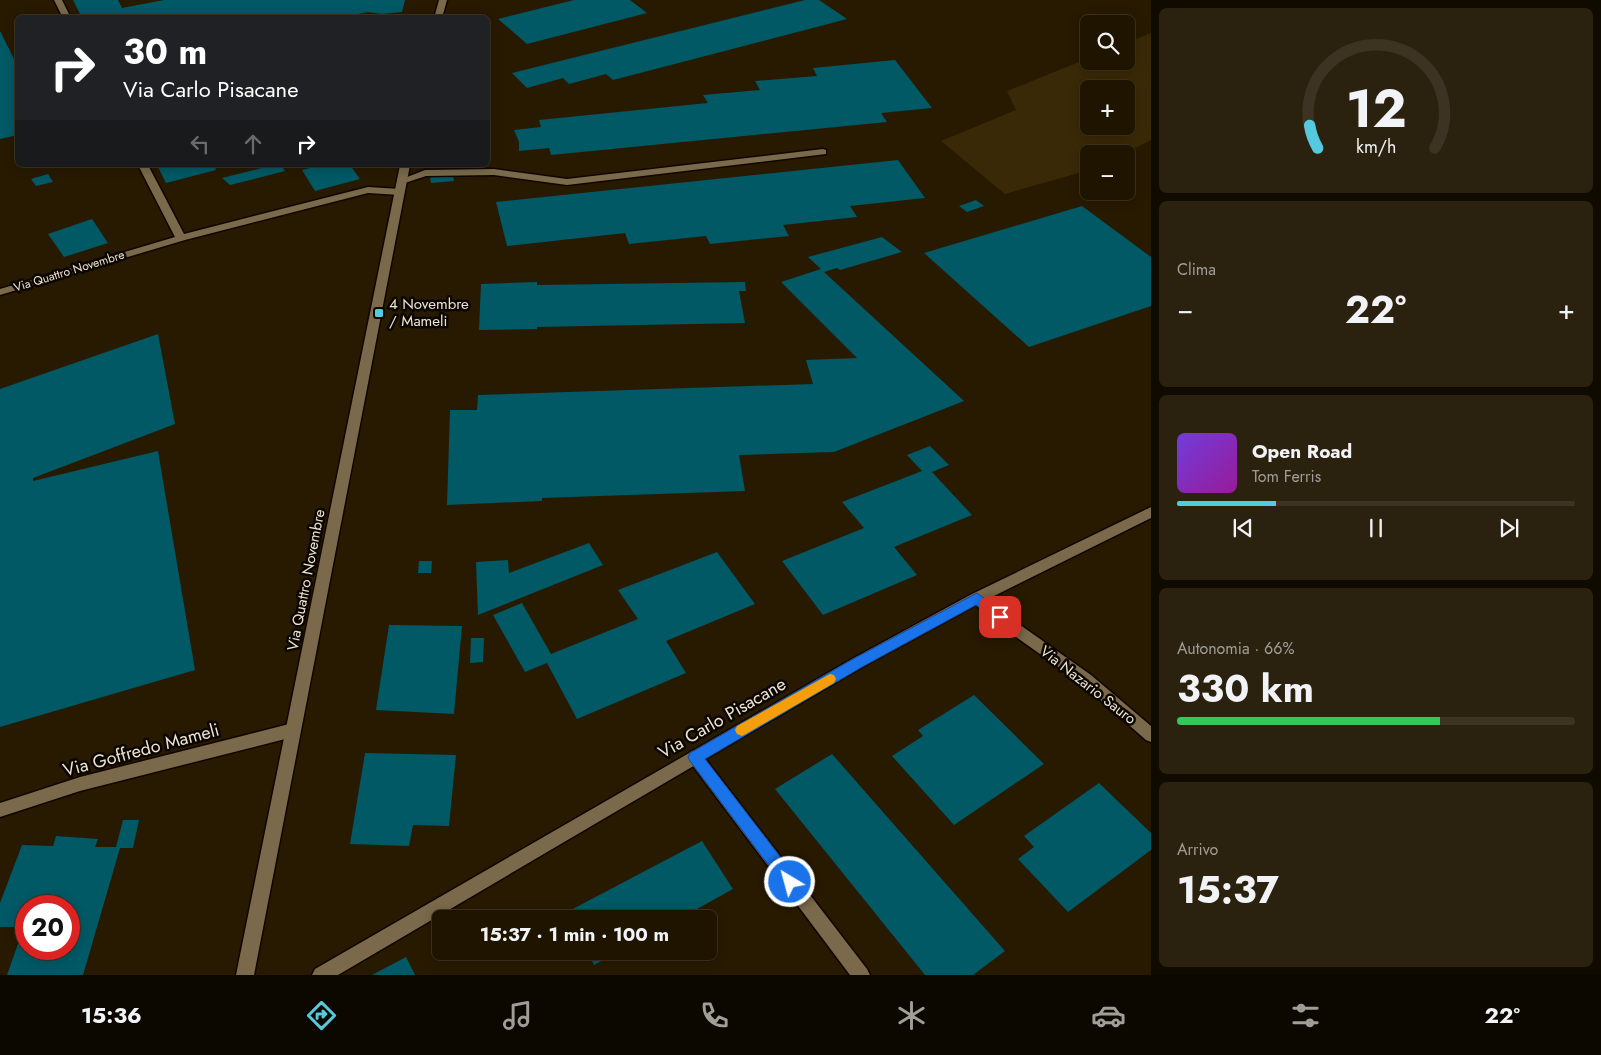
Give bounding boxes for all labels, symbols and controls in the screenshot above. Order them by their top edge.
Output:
map controls [1080,15,1135,200]
button: search [1080,15,1135,70]
text: 30 m [123,27,207,77]
icon: right [40,35,105,100]
text: 12 [1346,71,1406,147]
text: Via Carlo Pisacane [123,73,299,105]
button: + [1080,80,1135,135]
icon: left [186,130,214,158]
icon: ahead [239,130,267,158]
icon: right [292,130,320,158]
text: km/h [1356,134,1396,160]
button: − [1080,145,1135,200]
street label: Via Quattro Novembre [11,246,127,296]
text: Clima [1177,258,1216,281]
text: 22° [1345,282,1406,337]
text: − [1177,289,1194,330]
text: + [1558,289,1575,330]
place label: 4 Novembre / Mameli [389,293,469,332]
marker: 4 Novembre / Mameli [373,307,385,319]
text: Open Road [1252,438,1352,465]
text: Tom Ferris [1252,465,1321,488]
street label: Via Quattro Novembre [281,507,331,653]
icon: previous [1229,514,1257,542]
icon: pause [1362,514,1390,542]
icon: next [1495,514,1523,542]
pin [979,596,1021,638]
icon: arrive [986,603,1014,631]
text: Autonomia · 66% [1177,637,1295,660]
street label: Via Nazario Sauro [1035,640,1141,730]
text: 330 km [1177,661,1314,716]
street label: Via Carlo Pisacane [653,671,791,765]
street label: Via Goffredo Mameli [60,717,222,783]
text: Arrivo [1177,838,1218,861]
position arrow [763,855,815,907]
text: 15:37 [1177,862,1279,917]
speed limit sign: 20 [15,895,80,960]
text: 15:37 · 1 min · 100 m [480,921,669,948]
icon: directions [304,998,339,1033]
icon: music [500,998,535,1033]
icon: phone [697,998,732,1033]
icon: climate [894,998,929,1033]
icon: car [1091,998,1126,1033]
icon: filters [1288,998,1323,1033]
text: 15:36 [81,999,142,1031]
text: 22° [1485,999,1520,1031]

